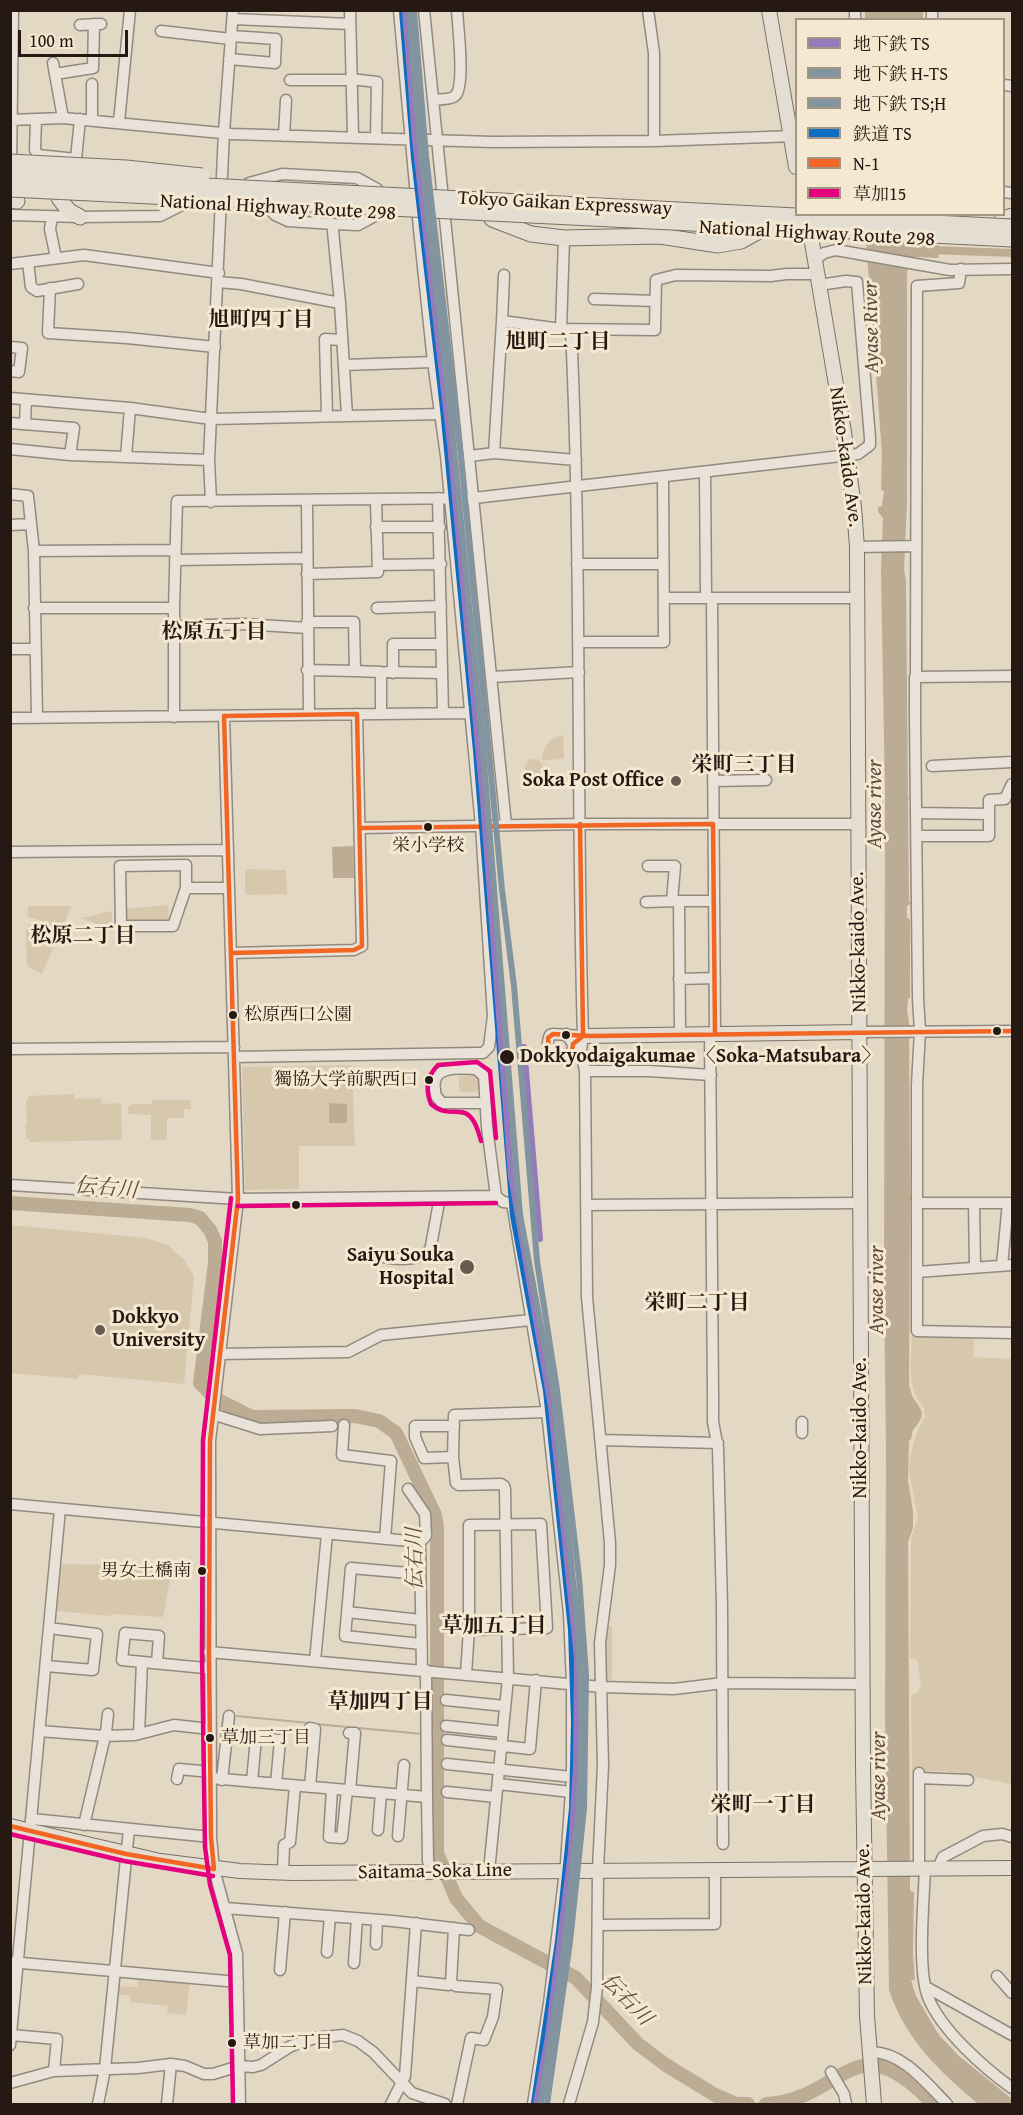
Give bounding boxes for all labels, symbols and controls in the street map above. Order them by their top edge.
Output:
scale bar [21,18,130,56]
legend [795,18,1005,216]
text: 100 m [29,27,74,54]
text: 地下鉄 TS [853,30,930,57]
text: 地下鉄 H-TS [853,60,948,87]
text: 地下鉄 TS;H [853,90,946,117]
text: 鉄道 TS [853,120,912,147]
text: N-1 [853,150,880,177]
text: 草加15 [853,180,906,207]
street label: Tokyo Gaikan Expressway [457,186,673,222]
street label: National Highway Route 298 [159,190,397,226]
street label: National Highway Route 298 [698,216,936,252]
water label: Ayase River [859,280,885,374]
district label: 旭町四丁目 [209,308,313,334]
district label: 旭町二丁目 [506,330,610,356]
street label: Nikko-kaido Ave. [823,385,867,529]
district label: 松原五丁目 [162,620,266,646]
district label: 栄町三丁目 [692,753,796,779]
water label: Ayase river [863,759,889,849]
place label: Soka Post Office [522,769,664,793]
marker: Soka Post Office [669,774,683,788]
marker: 栄小学校 [422,821,434,833]
place label: 栄小学校 [392,835,464,857]
street label: Nikko-kaido Ave. [846,871,872,1013]
district label: 松原二丁目 [31,924,135,950]
place label: 松原西口公園 [244,1004,352,1026]
marker: 松原西口公園 [227,1009,239,1021]
unlabelled marker [991,1025,1003,1037]
unlabelled marker [560,1029,572,1041]
place label: Dokkyodaigakumae〈Soka-Matsubara〉 [520,1045,881,1069]
marker: Dokkyodaigakumae〈Soka-Matsubara〉 [498,1048,516,1066]
place label: 獨協大学前駅西口 [274,1069,418,1091]
marker: 獨協大学前駅西口 [423,1074,435,1086]
water label: 伝右川 [74,1174,138,1204]
unlabelled marker [290,1199,302,1211]
place label: Saiyu Souka Hospital [347,1244,454,1291]
water label: Ayase river [865,1245,891,1335]
marker: Saiyu Souka Hospital [458,1258,476,1276]
district label: 栄町二丁目 [645,1291,749,1317]
place label: Dokkyo University [112,1306,205,1353]
marker: Dokkyo University [93,1323,107,1337]
street label: Nikko-kaido Ave. [849,1357,873,1499]
water label: 伝右川 [403,1527,429,1591]
place label: 男女土橋南 [101,1560,191,1582]
marker: 男女土橋南 [196,1565,208,1577]
district label: 草加五丁目 [442,1614,546,1640]
district label: 草加四丁目 [328,1690,432,1716]
place label: 草加三丁目 [221,1727,311,1749]
water label: Ayase river [867,1731,893,1821]
marker: 草加三丁目 [204,1732,216,1744]
district label: 栄町一丁目 [711,1793,815,1819]
street label: Nikko-kaido Ave. [852,1843,878,1985]
street label: Saitama-Soka Line [358,1859,512,1885]
water label: 伝右川 [595,1969,657,2031]
place label: 草加二丁目 [243,2032,333,2054]
marker: 草加二丁目 [226,2037,238,2049]

